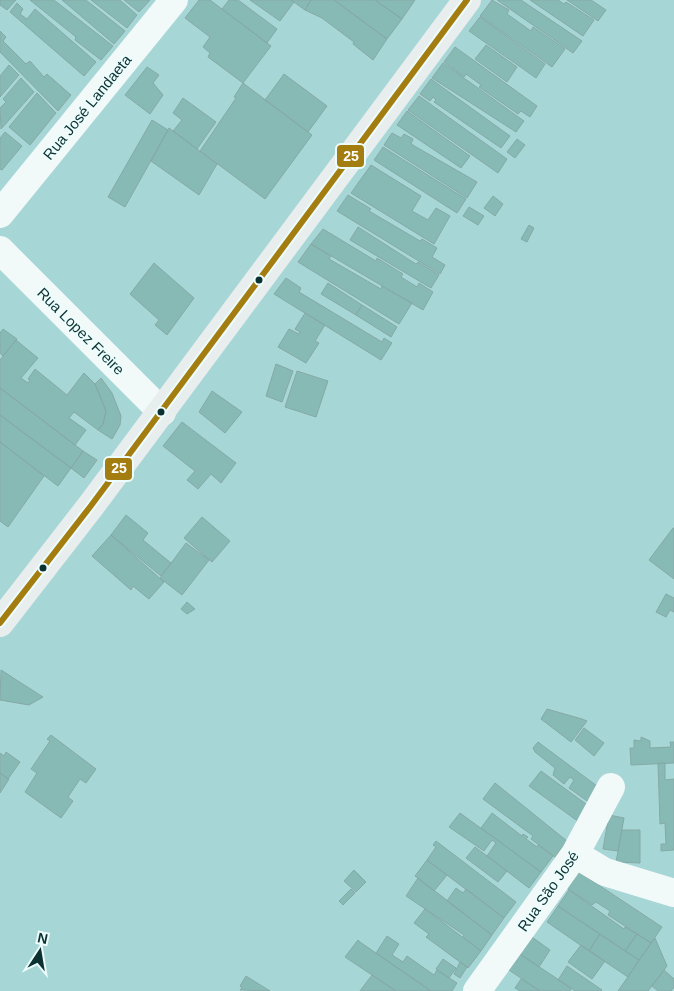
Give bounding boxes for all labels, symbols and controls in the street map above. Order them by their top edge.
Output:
street label: Rua José Landaeta [39,51,135,163]
line badge: 25 [336,144,365,168]
text: 25 [343,148,359,164]
unlabelled marker [254,275,264,285]
street label: Rua Lopez Freire [34,284,128,378]
unlabelled marker [156,407,166,417]
line badge: 25 [104,457,133,481]
text: 25 [111,460,127,476]
unlabelled marker [38,563,48,573]
street label: Rua São José [514,848,582,934]
north arrow [15,926,65,976]
text: N [36,929,49,947]

